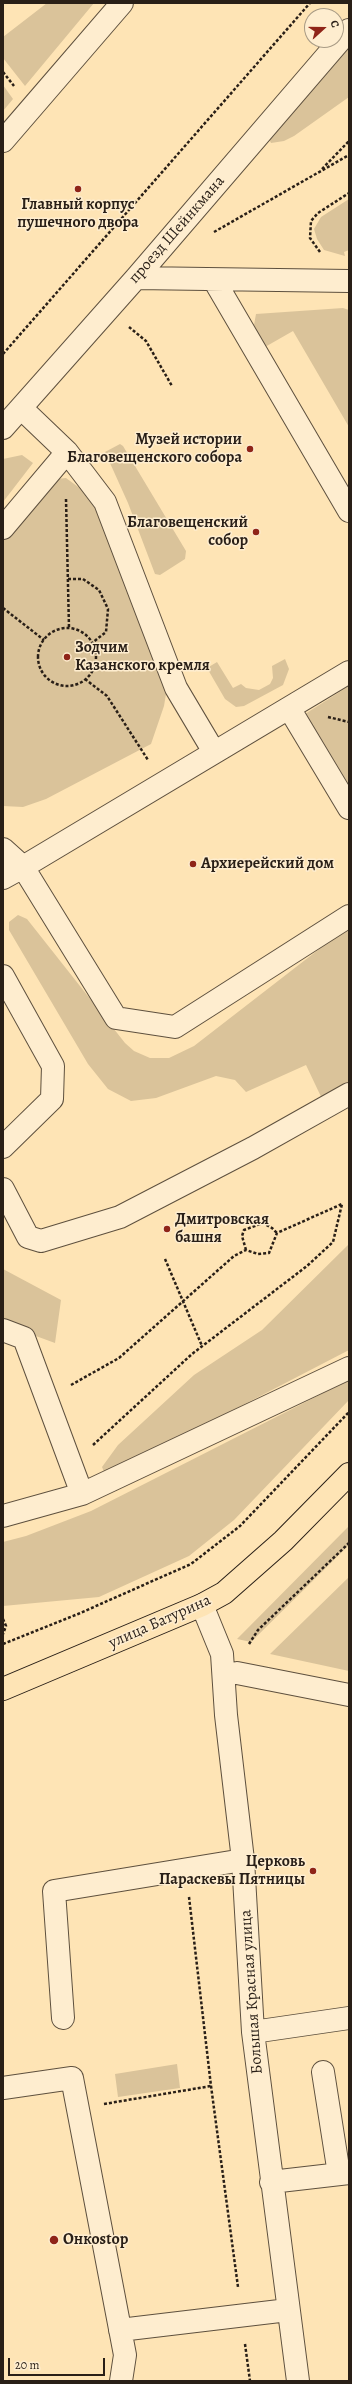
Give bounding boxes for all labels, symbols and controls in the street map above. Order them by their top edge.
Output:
north arrow [304,8,344,48]
text: С [327,18,343,30]
street label: проезд Шейнкмана [125,172,229,288]
marker: Главный корпус пушечного двора [73,184,83,194]
place label: Главный корпус пушечного двора [17,195,139,233]
place label: Музей истории Благовещенского собора [67,430,242,468]
marker: Музей истории Благовещенского собора [245,444,255,454]
place label: Благовещенский собор [127,513,248,551]
marker: Благовещенский собор [251,527,261,537]
place label: Зодчим Казанского кремля [75,638,210,676]
marker: Зодчим Казанского кремля [62,652,72,662]
place label: Архиерейский дом [201,854,334,874]
marker: Архиерейский дом [188,859,198,869]
place label: Дмитровская башня [175,1210,269,1248]
marker: Дмитровская башня [162,1224,172,1234]
street label: улица Батурина [106,1591,214,1653]
place label: Церковь Параскевы Пятницы [159,1852,305,1890]
marker: Церковь Параскевы Пятницы [308,1866,318,1876]
street label: Большая Красная улица [237,1909,267,2075]
place label: Онкоstop [63,2230,128,2250]
marker: Онкоstop [48,2234,60,2246]
scale bar [10,2350,107,2376]
text: 20 m [15,2357,39,2373]

